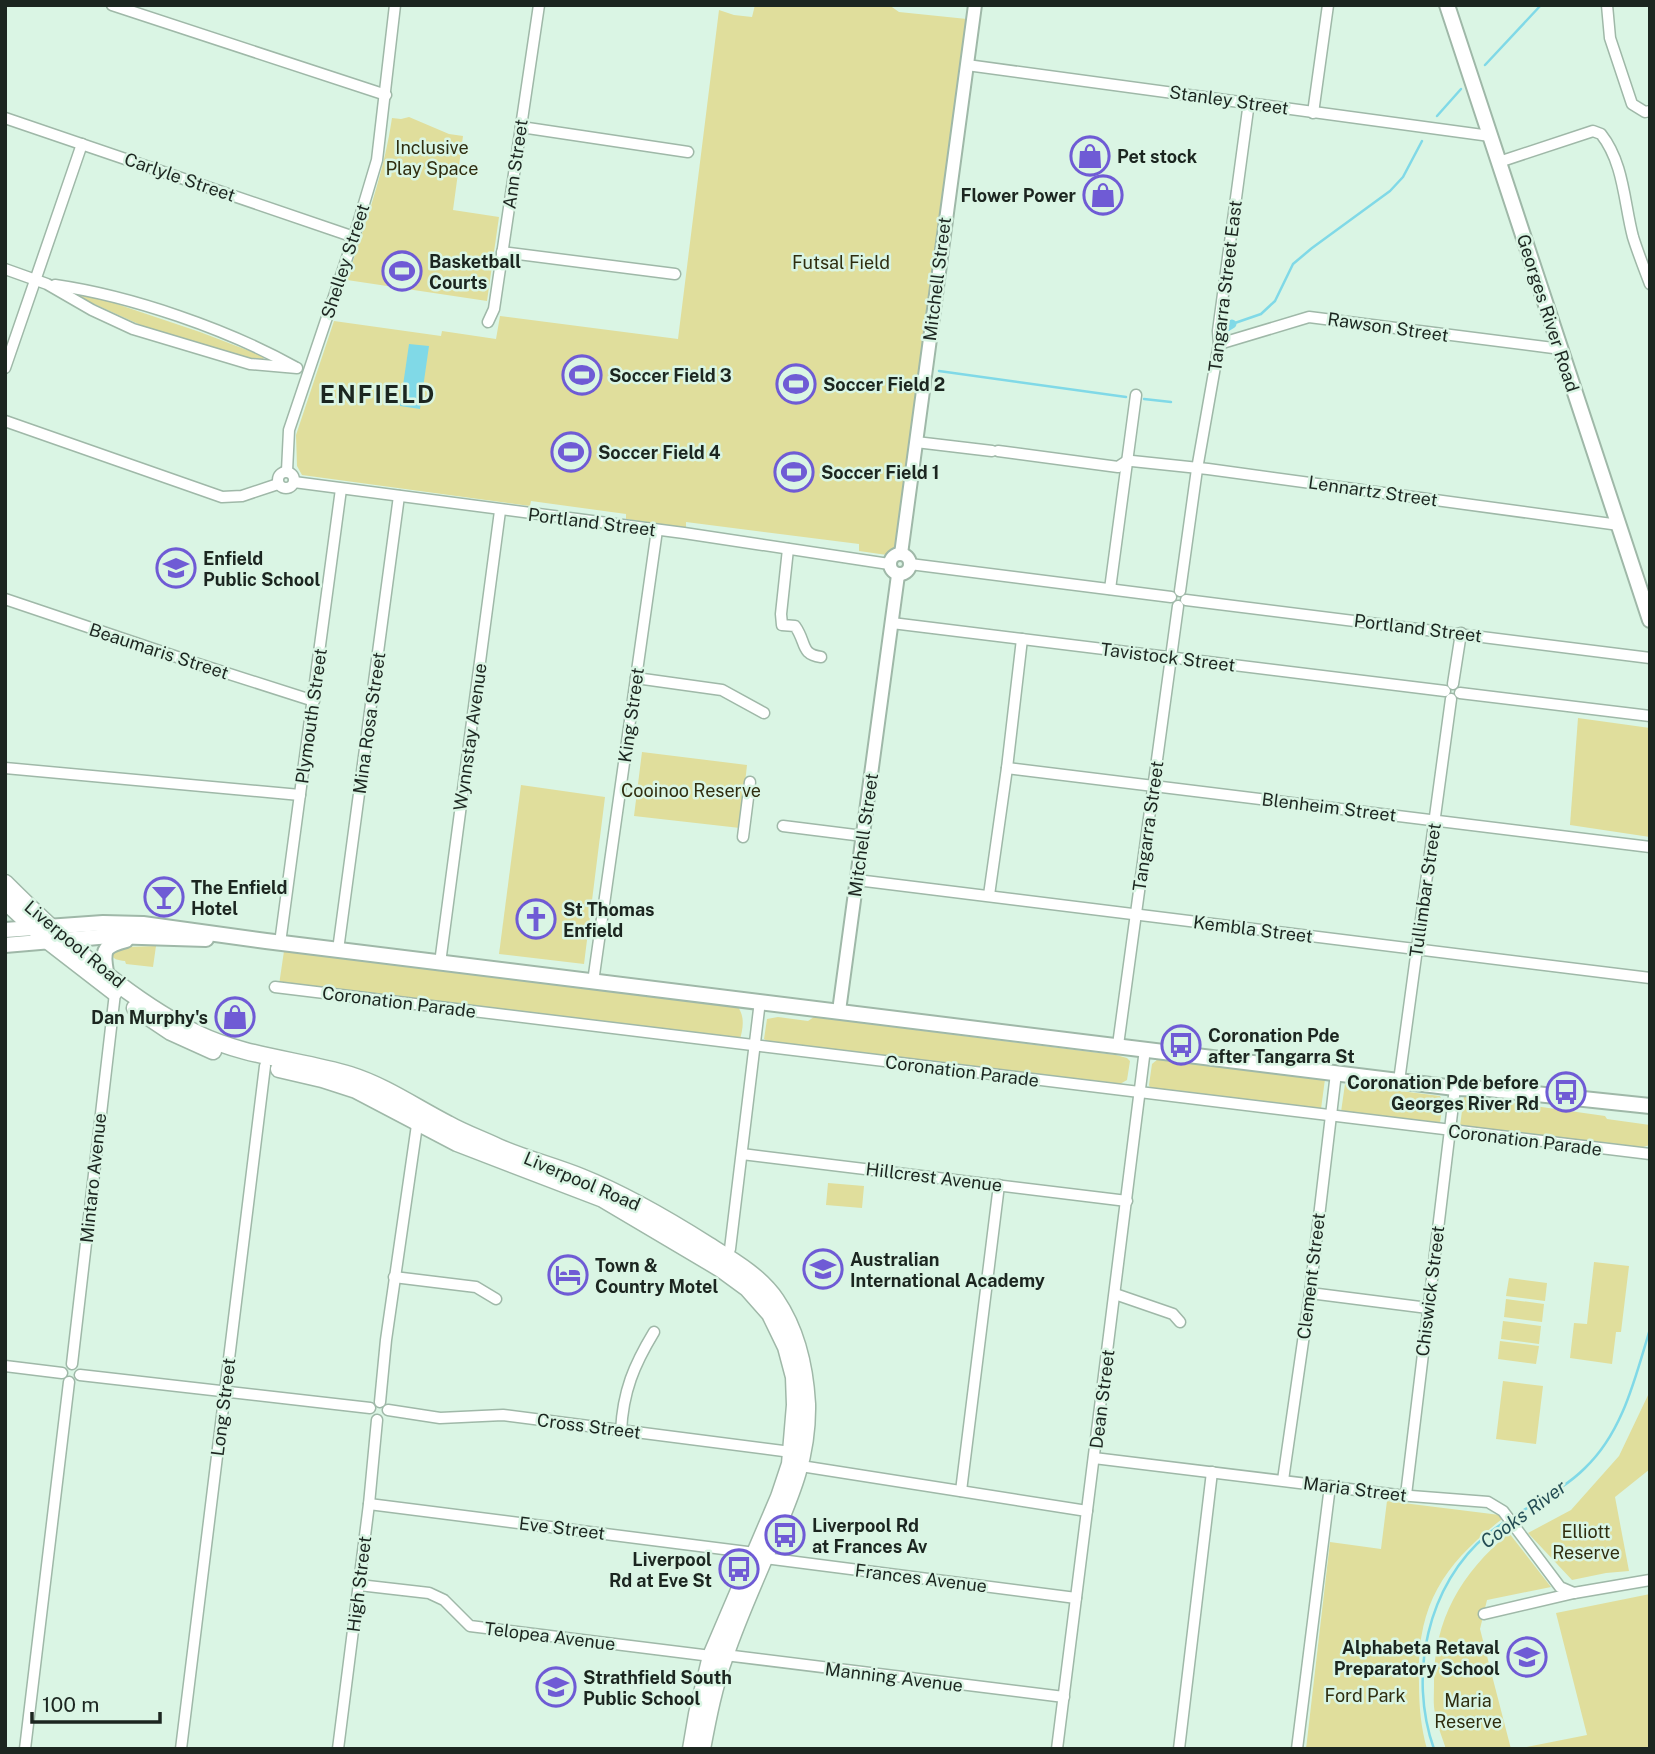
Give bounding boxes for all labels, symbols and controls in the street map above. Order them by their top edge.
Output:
street label: Stanley Street [1168,81,1290,119]
street label: Ann Street [498,118,532,210]
shop icon: Pet stock [1069,135,1111,177]
park label: Inclusive Play Space [386,137,478,179]
place label: Pet stock [1117,146,1198,167]
street label: Carlyle Street [122,148,238,206]
shop icon: Flower Power [1082,174,1124,216]
place label: Flower Power [960,185,1077,206]
street label: Tangarra Street East [1204,199,1246,373]
street label: Shelley Street [317,201,373,321]
street label: Mitchell Street [919,216,955,342]
street label: Georges River Road [1513,232,1583,394]
sports icon: Basketball Courts [381,250,423,292]
place label: Basketball Courts [429,251,521,293]
park label: Futsal Field [792,252,890,273]
street label: Rawson Street [1326,308,1450,346]
sports icon: Soccer Field 3 [561,354,603,396]
sports icon: Soccer Field 2 [775,363,817,405]
place label: Soccer Field 3 [609,365,732,386]
place label: Soccer Field 2 [823,374,945,395]
district label: ENFIELD [320,380,436,408]
sports icon: Soccer Field 4 [550,431,592,473]
place label: Soccer Field 4 [598,442,721,463]
sports icon: Soccer Field 1 [773,451,815,493]
place label: Soccer Field 1 [821,462,940,483]
street label: Lennartz Street [1307,472,1439,510]
street label: Portland Street [527,504,657,540]
school or university icon: Enfield Public School [155,547,197,589]
place label: Enfield Public School [203,548,320,590]
street label: Portland Street [1353,610,1483,646]
street label: Beaumaris Street [86,618,232,684]
street label: Tavistock Street [1100,638,1236,676]
street label: Plymouth Street [291,647,331,785]
street label: Mina Rosa Street [349,651,389,795]
street label: Wynnstay Avenue [449,662,491,812]
street label: King Street [614,666,648,764]
street label: Tangarra Street [1128,759,1168,893]
street label: Mitchell Street [844,772,882,898]
park label: Cooinoo Reserve [621,780,761,801]
street label: Blenheim Street [1261,788,1397,826]
street label: Tullimbar Street [1405,821,1445,959]
bar icon: The Enfield Hotel [143,876,185,918]
place label: The Enfield Hotel [191,877,287,919]
street label: Liverpool Road [21,896,129,992]
church icon: St Thomas Enfield [515,898,557,940]
place label: St Thomas Enfield [563,899,655,941]
street label: Kembla Street [1192,911,1314,947]
street label: Coronation Parade [321,982,477,1022]
shop icon: Dan Murphy's [214,996,256,1038]
place label: Dan Murphy's [91,1007,208,1028]
bus stop icon: Coronation Pde after Tangarra St [1160,1024,1202,1066]
place label: Coronation Pde after Tangarra St [1208,1025,1355,1067]
street label: Coronation Parade [884,1051,1040,1091]
bus stop icon: Coronation Pde before Georges River Rd [1545,1071,1587,1113]
place label: Coronation Pde before Georges River Rd [1347,1072,1539,1114]
street label: Mintaro Avenue [76,1112,110,1244]
street label: Coronation Parade [1447,1120,1603,1160]
street label: Liverpool Road [521,1147,643,1215]
street label: Hillcrest Avenue [865,1158,1003,1196]
street label: Clement Street [1293,1212,1329,1340]
street label: Chiswick Street [1412,1224,1448,1358]
school or university icon: Australian International Academy [802,1248,844,1290]
place label: Australian International Academy [850,1249,1045,1291]
hotel icon: Town & Country Motel [547,1254,589,1296]
place label: Town & Country Motel [595,1255,718,1297]
street label: Dean Street [1085,1348,1119,1450]
street label: Long Street [207,1357,239,1457]
street label: Cross Street [536,1409,642,1443]
street label: Maria Street [1302,1472,1408,1506]
water label: Cooks River [1476,1475,1571,1552]
street label: Eve Street [518,1512,606,1544]
bus stop icon: Liverpool Rd at Frances Av [764,1514,806,1556]
place label: Liverpool Rd at Frances Av [812,1515,928,1557]
park label: Elliott Reserve [1552,1521,1620,1563]
street label: High Street [343,1535,375,1633]
bus stop icon: Liverpool Rd at Eve St [718,1548,760,1590]
place label: Liverpool Rd at Eve St [609,1549,712,1591]
street label: Frances Avenue [854,1559,988,1597]
street label: Telopea Avenue [483,1618,617,1654]
school or university icon: Alphabeta Retaval Preparatory School [1506,1636,1548,1678]
place label: Alphabeta Retaval Preparatory School [1334,1637,1500,1679]
street label: Manning Avenue [824,1658,964,1696]
school or university icon: Strathfield South Public School [535,1666,577,1708]
place label: Strathfield South Public School [583,1667,732,1709]
scale bar [32,1680,159,1724]
park label: Ford Park [1325,1685,1406,1706]
park label: Maria Reserve [1434,1690,1502,1732]
text: 100 m [42,1692,99,1717]

